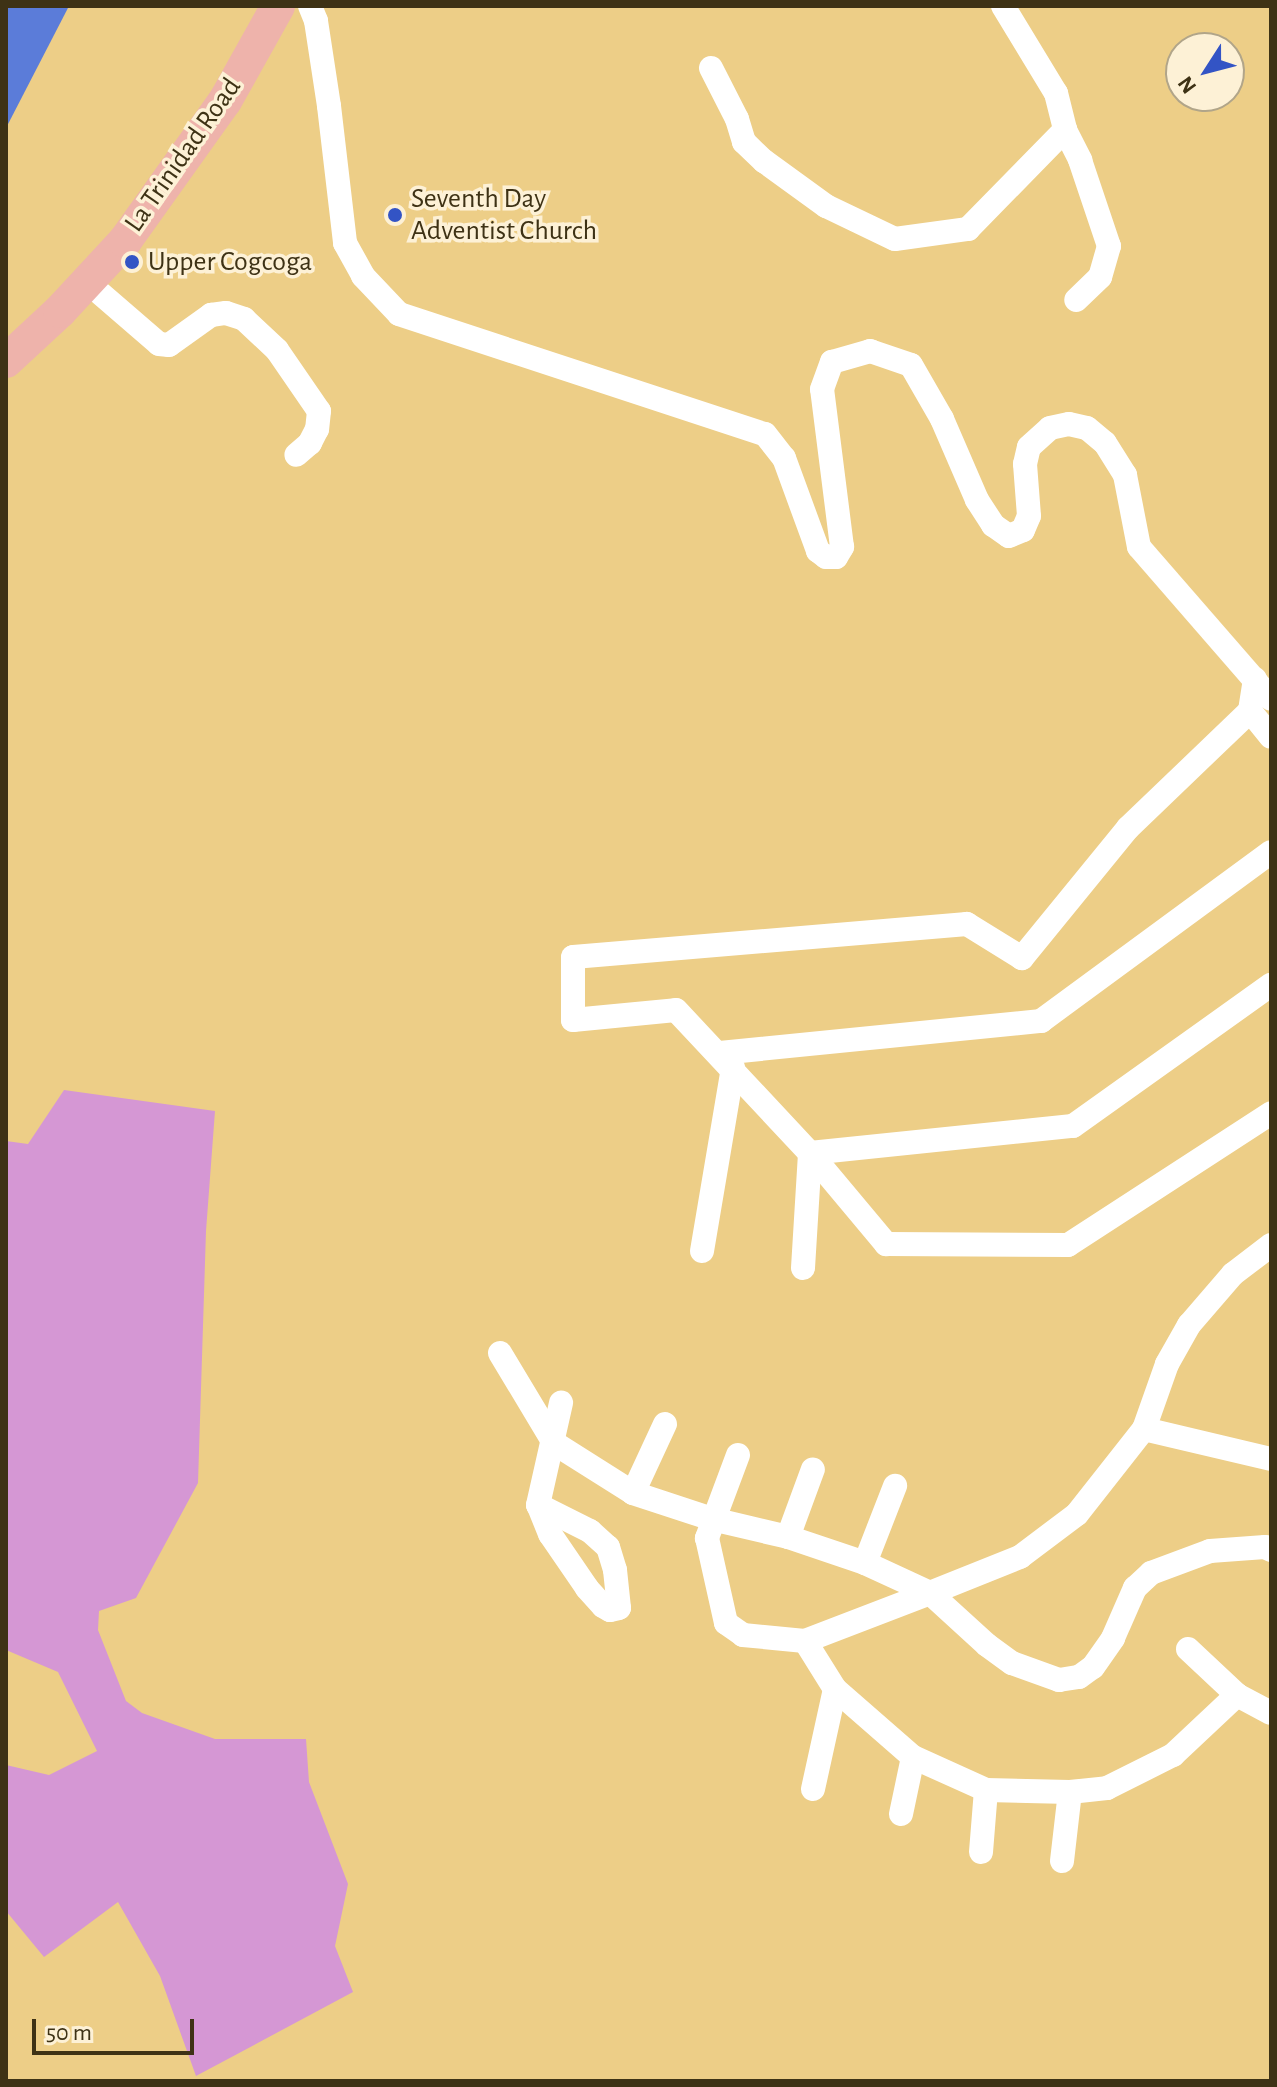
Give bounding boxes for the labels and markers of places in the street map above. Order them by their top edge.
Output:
place label: Seventh Day Adventist Church [411,182,597,248]
marker: Seventh Day Adventist Church [386,206,404,224]
place label: Upper Cogcoga [148,245,312,279]
marker: Upper Cogcoga [123,253,141,271]

